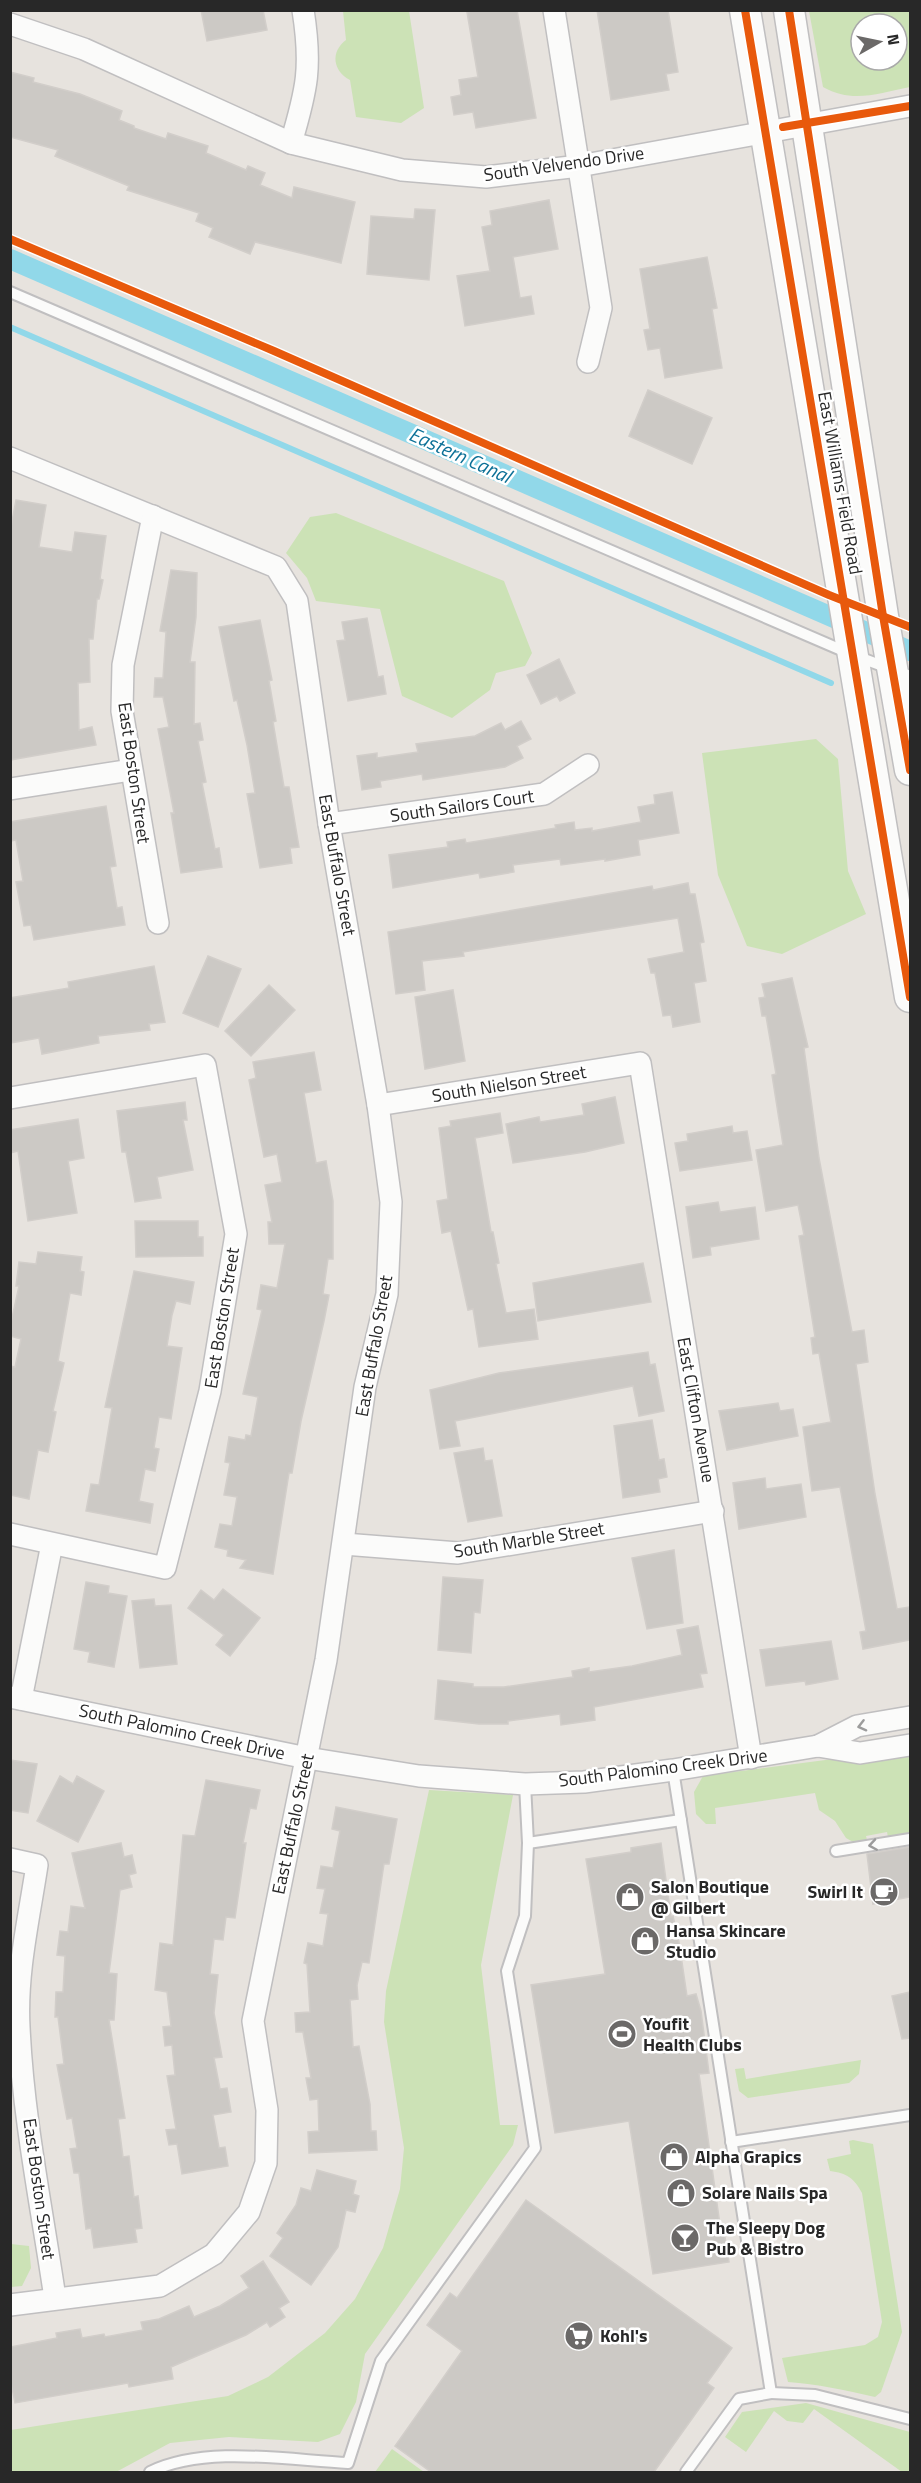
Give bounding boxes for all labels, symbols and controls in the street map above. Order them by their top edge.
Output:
north arrow [849,12,909,72]
text: N [881,32,907,47]
street label: South Velvendo Drive [482,139,646,188]
street label: East Williams Field Road [811,389,870,576]
water label: Eastern Canal [404,418,519,492]
street label: East Boston Street [111,701,158,846]
street label: South Sailors Court [388,782,536,829]
street label: East Buffalo Street [312,792,363,938]
street label: South Nielson Street [430,1058,589,1109]
street label: East Boston Street [197,1245,246,1390]
street label: East Buffalo Street [348,1272,399,1419]
street label: East Clifton Avenue [670,1335,723,1485]
street label: South Marble Street [452,1514,607,1565]
street label: South Palomino Creek Drive [77,1696,288,1767]
one-way arrow [857,1718,867,1731]
street label: South Palomino Creek Drive [557,1741,769,1794]
street label: East Buffalo Street [264,1750,321,1897]
one-way arrow [869,1838,879,1851]
place label: Salon Boutique @ Gilbert [651,1873,769,1921]
cafe icon: Swirl It [868,1876,900,1908]
place label: Swirl It [808,1878,863,1905]
shop icon: Salon Boutique @ Gilbert [614,1881,646,1913]
place label: Hansa Skincare Studio [666,1917,786,1965]
shop icon: Hansa Skincare Studio [629,1925,661,1957]
place label: Youfit Health Clubs [643,2010,742,2058]
sports icon: Youfit Health Clubs [606,2018,638,2050]
street label: East Boston Street [16,2117,63,2262]
shop icon: Alpha Grapics [658,2141,690,2173]
place label: Alpha Grapics [695,2143,801,2170]
shop icon: Solare Nails Spa [665,2177,697,2209]
place label: Solare Nails Spa [702,2179,828,2206]
place label: The Sleepy Dog Pub & Bistro [706,2214,825,2262]
bar icon: The Sleepy Dog Pub & Bistro [669,2222,701,2254]
supermarket icon: Kohl's [563,2320,595,2352]
place label: Kohl's [600,2322,648,2349]

